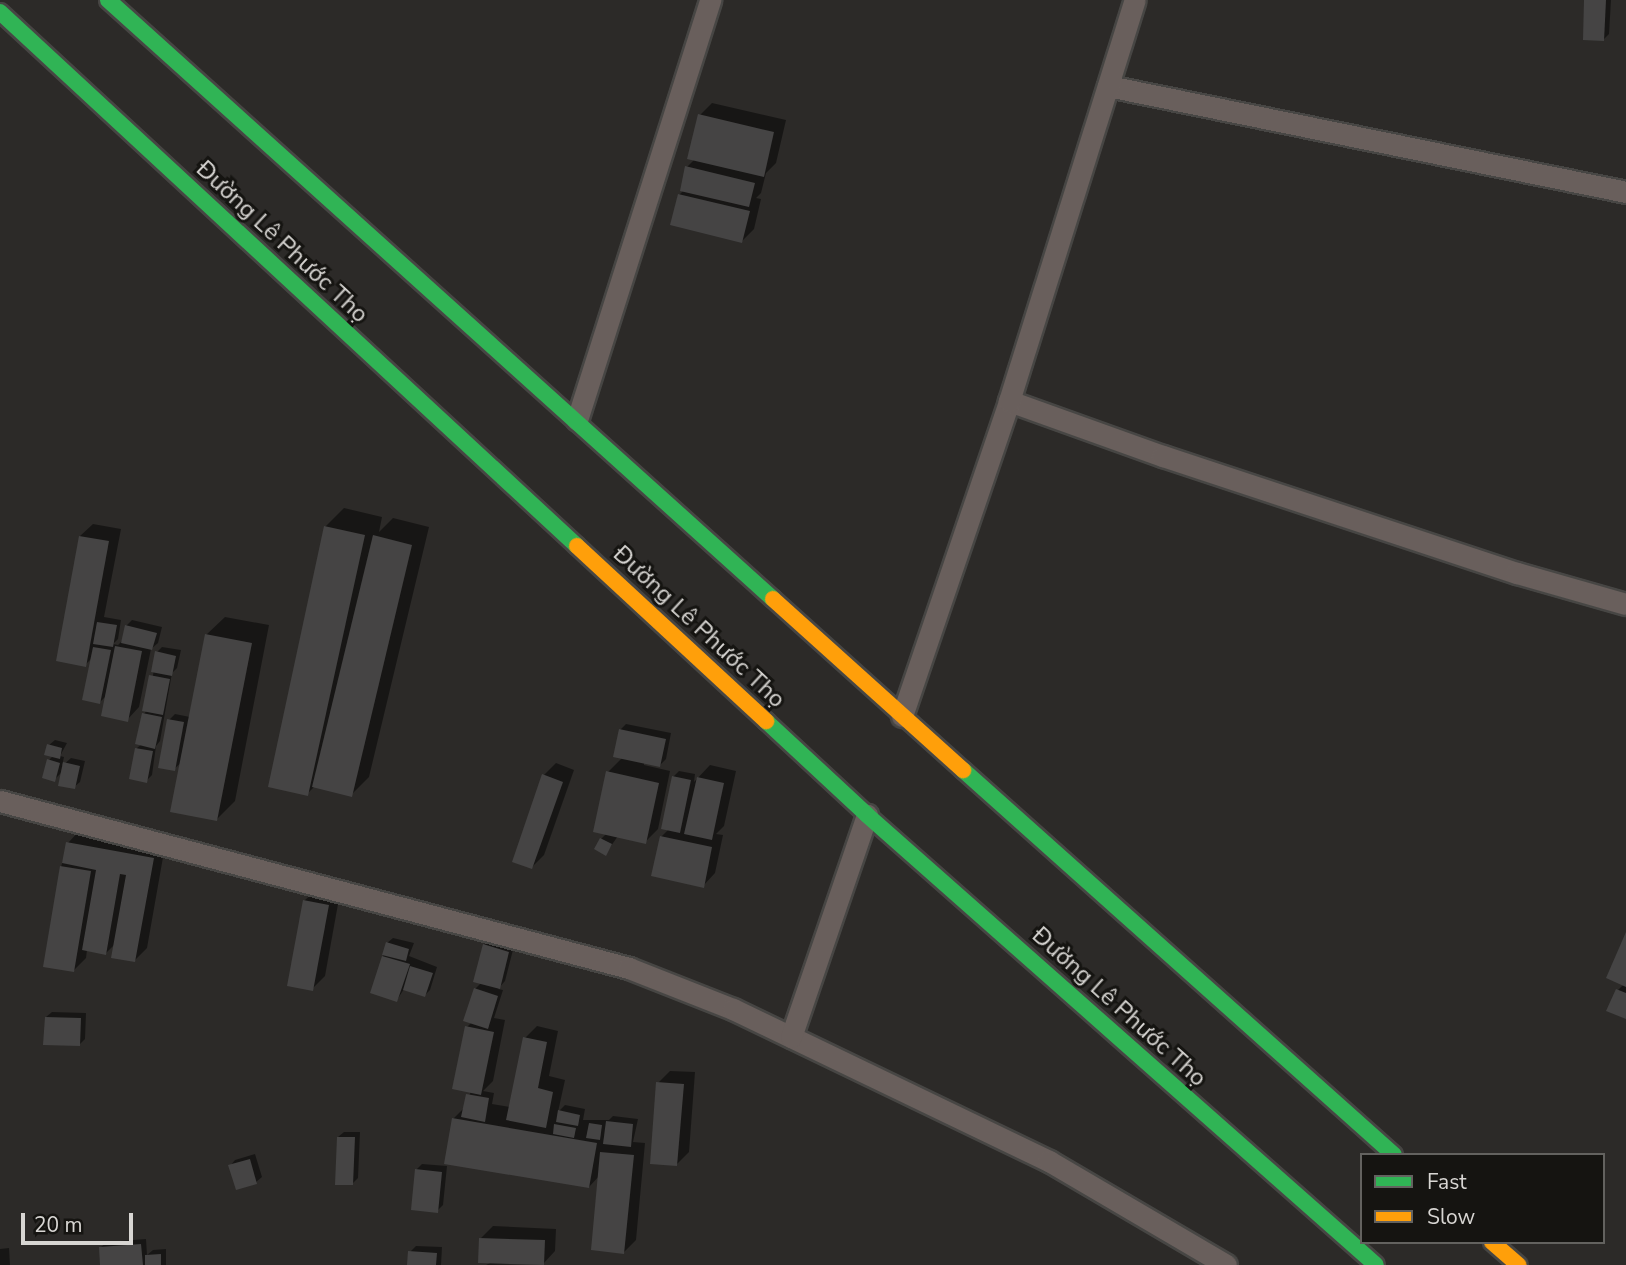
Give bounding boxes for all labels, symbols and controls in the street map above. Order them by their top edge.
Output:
street label: Đường Lê Phước Thọ [190,155,374,329]
street label: Đường Lê Phước Thọ [607,540,791,714]
street label: Đường Lê Phước Thọ [1026,921,1212,1093]
legend [1360,1153,1605,1244]
text: Fast [1427,1168,1467,1196]
scale bar [24,1198,136,1242]
text: Slow [1427,1203,1475,1231]
text: 20 m [34,1211,83,1239]

